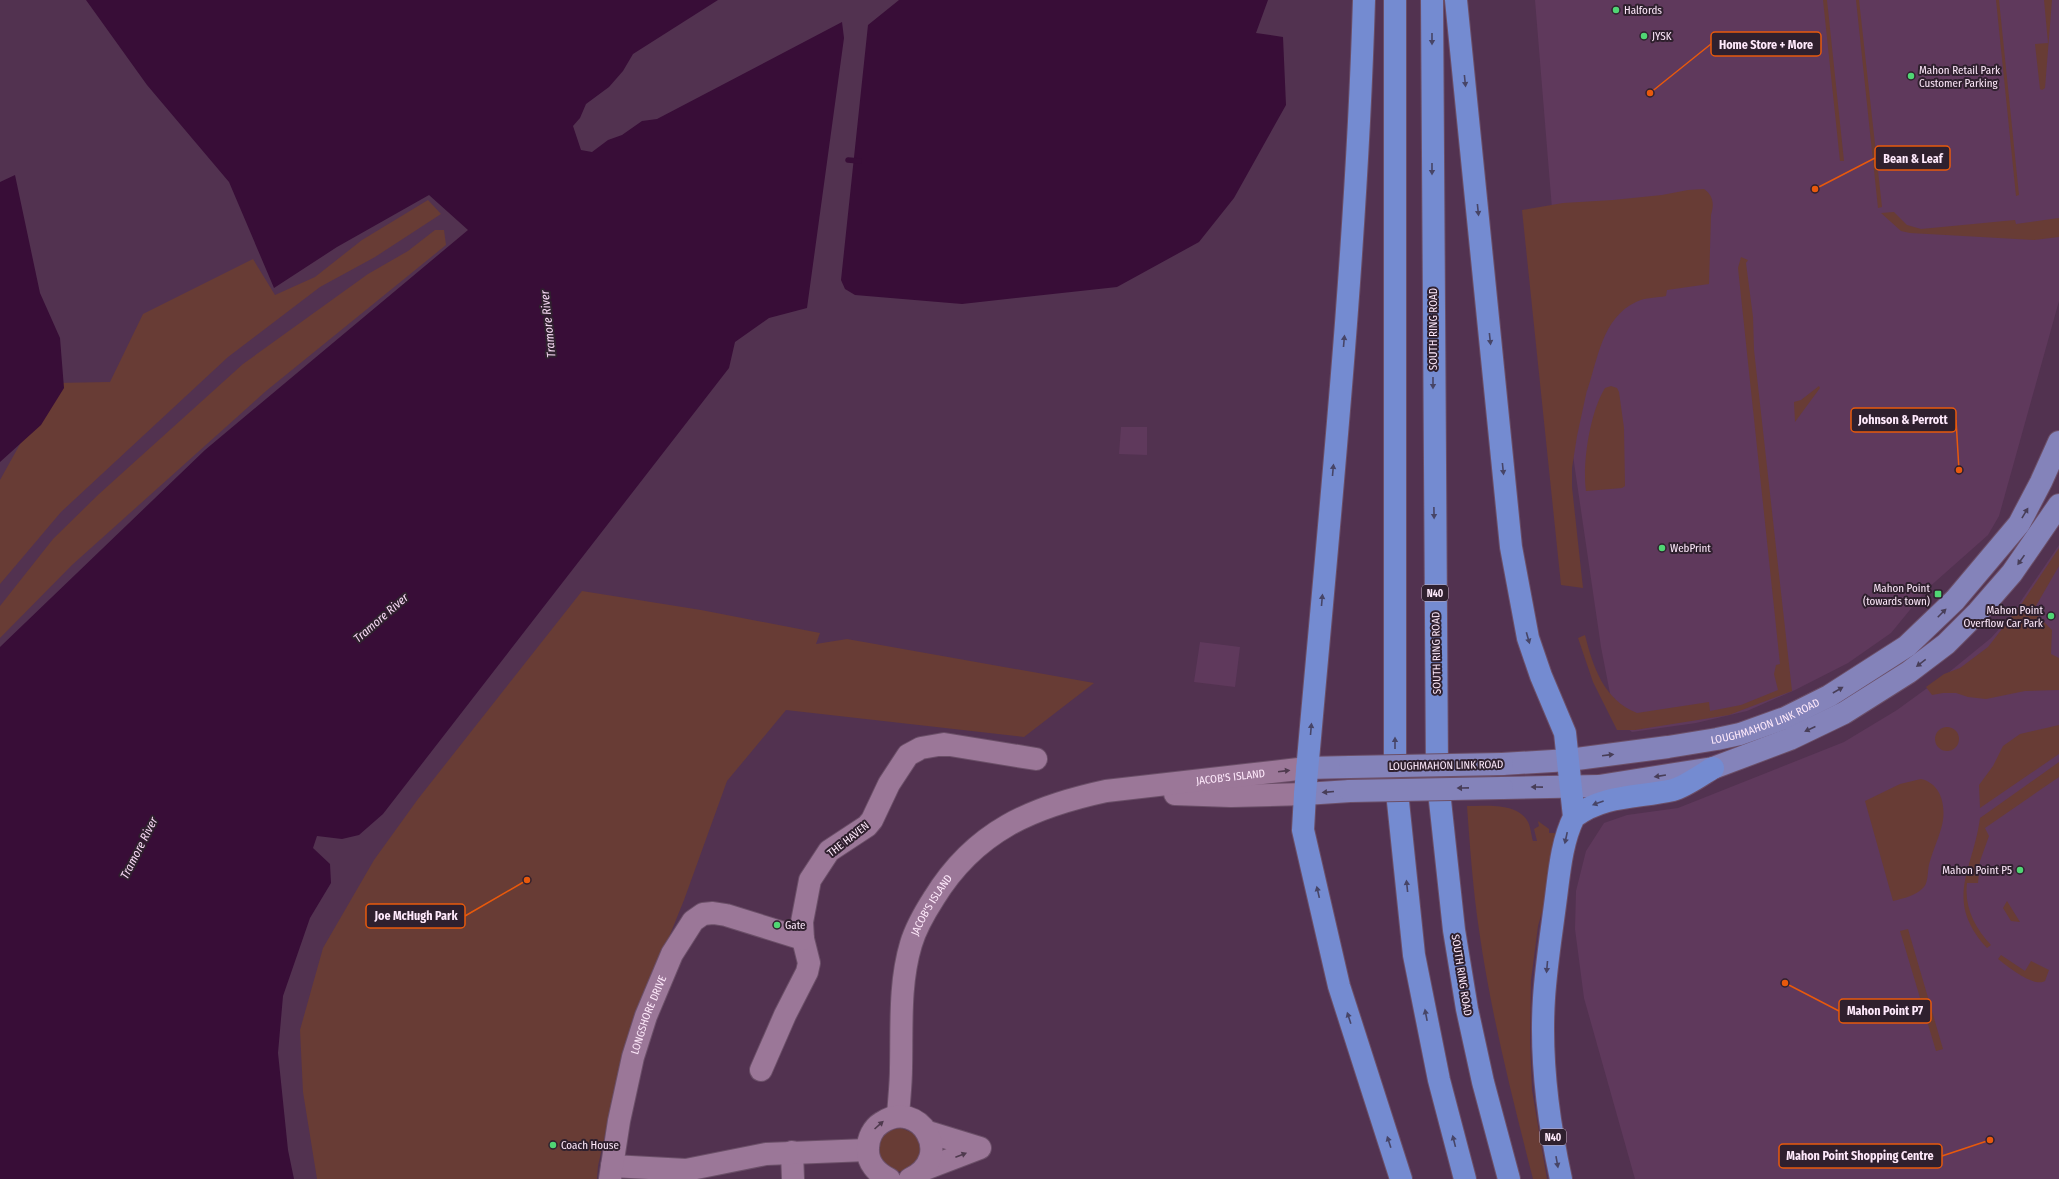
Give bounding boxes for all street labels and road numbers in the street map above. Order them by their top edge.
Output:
street label: SOUTH RING ROAD [1427,288,1440,370]
road number: N40 [1422,585,1448,601]
street label: SOUTH RING ROAD [1429,612,1444,694]
street label: LOUGHMAHON LINK ROAD [1710,696,1822,747]
street label: LOUGHMAHON LINK ROAD [1388,758,1504,773]
street label: JACOB'S ISLAND [1195,767,1266,788]
street label: THE HAVEN [825,819,872,860]
street label: JACOB'S ISLAND [908,872,955,938]
street label: SOUTH RING ROAD [1449,933,1474,1017]
street label: LONGSHORE DRIVE [628,974,669,1056]
road number: N40 [1540,1129,1566,1145]

